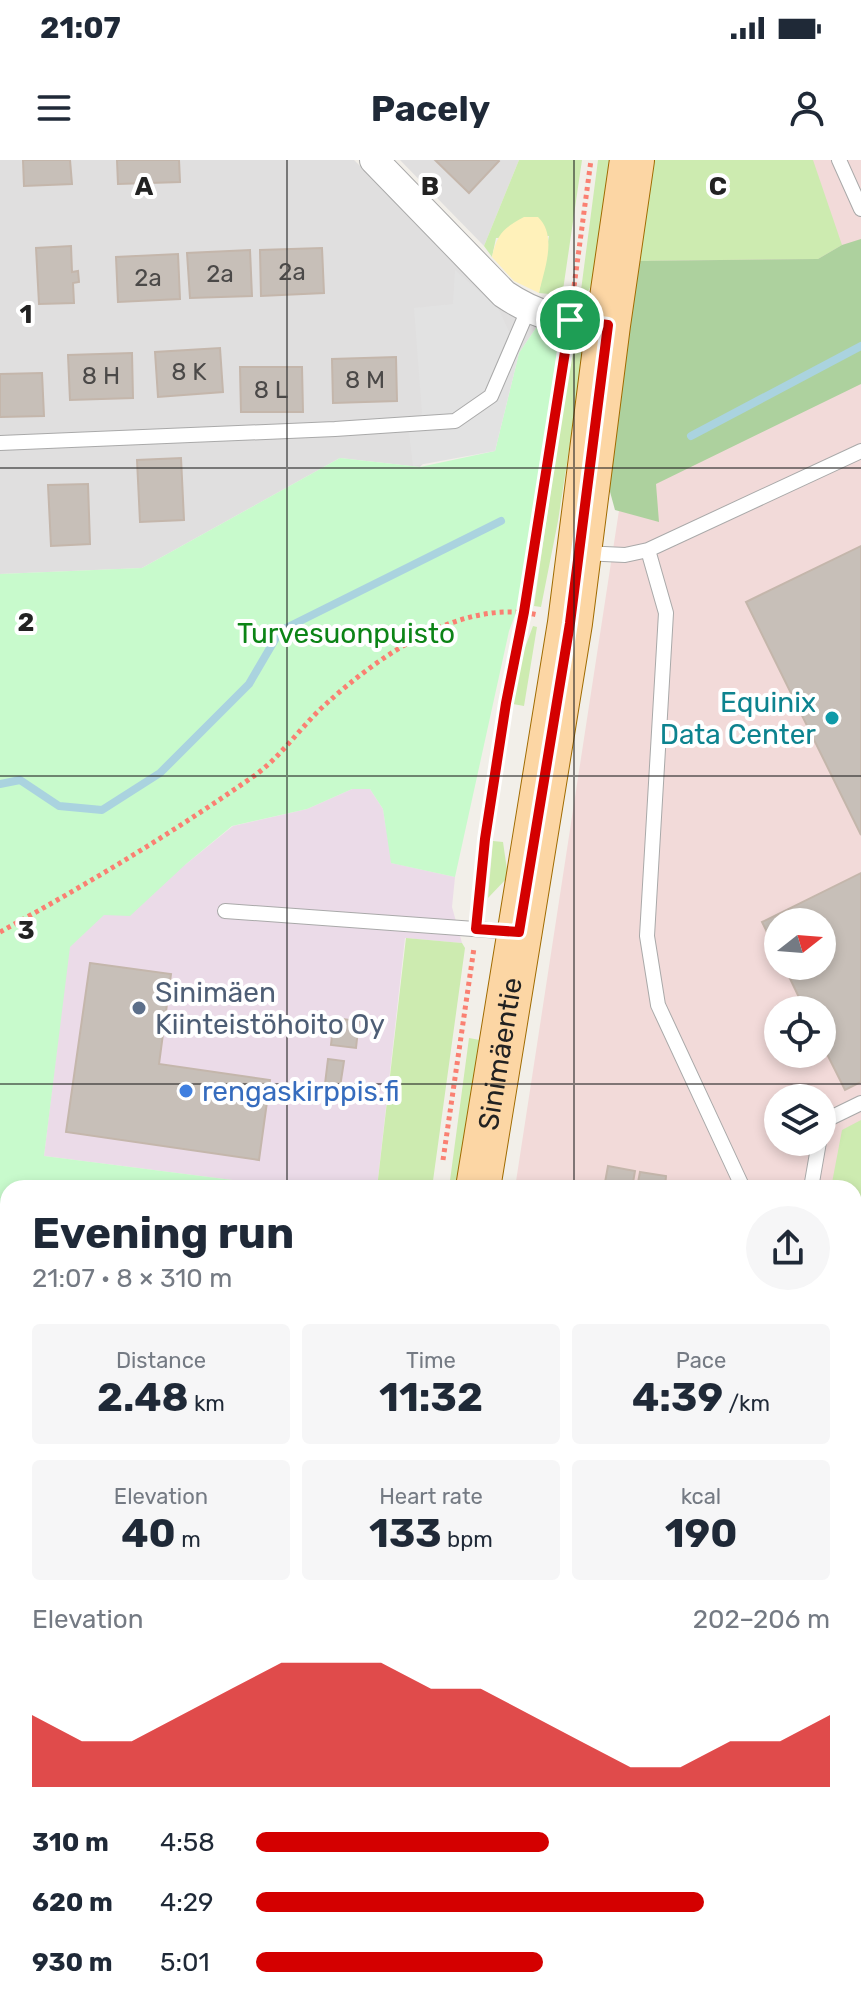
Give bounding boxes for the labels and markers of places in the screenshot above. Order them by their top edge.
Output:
pin [536,286,604,354]
place label: Equinix Data Center [660,686,816,751]
marker: Equinix Data Center [823,709,841,727]
place label: Sinimäen Kiinteistöhoito Oy [155,976,385,1041]
marker: Sinimäen Kiinteistöhoito Oy [130,999,148,1017]
place label: rengaskirppis.fi [202,1075,400,1108]
marker: rengaskirppis.fi [177,1082,195,1100]

